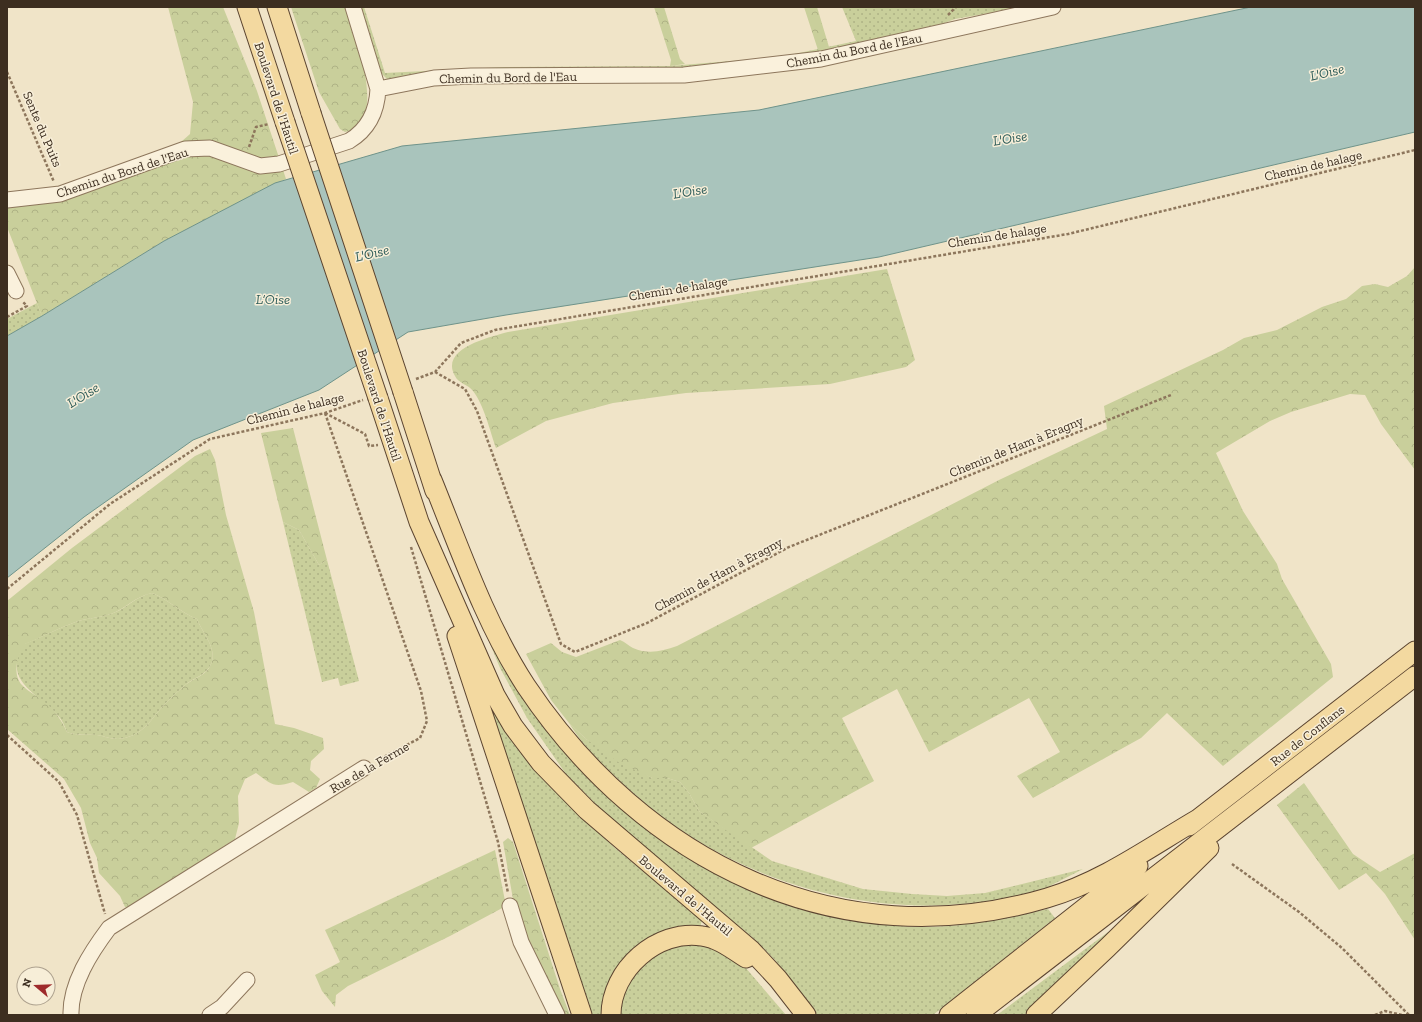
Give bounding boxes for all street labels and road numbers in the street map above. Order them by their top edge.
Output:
street label: Chemin du Bord de l'Eau [785,30,924,71]
street label: Boulevard de l'Hautil [251,40,302,157]
street label: Chemin du Bord de l'Eau [439,69,578,86]
street label: Sente du Puits [20,89,65,170]
street label: Chemin du Bord de l'Eau [54,144,191,201]
street label: Chemin de halage [1263,147,1363,184]
street label: Chemin de halage [947,220,1048,251]
street label: Chemin de halage [628,273,729,304]
street label: Boulevard de l'Hautil [354,347,405,464]
street label: Chemin de halage [245,389,345,428]
street label: Chemin de Ham à Eragny [947,413,1086,480]
street label: Chemin de Ham à Eragny [652,534,785,615]
street label: Rue de Conflans [1267,702,1348,769]
street label: Rue de la Ferme [327,739,412,796]
street label: Boulevard de l'Hautil [636,852,736,939]

